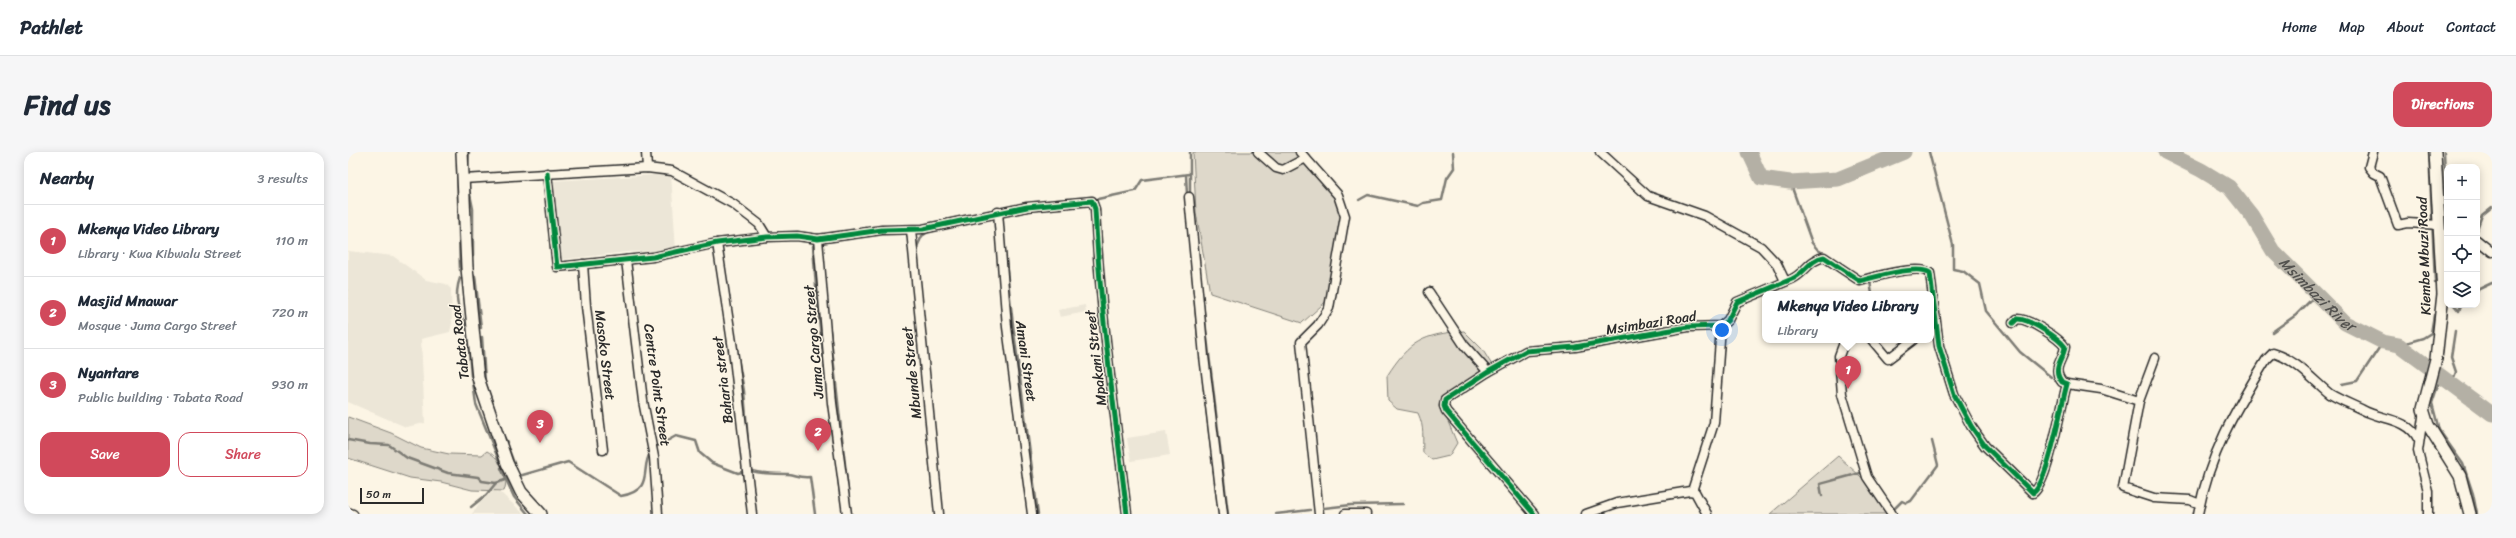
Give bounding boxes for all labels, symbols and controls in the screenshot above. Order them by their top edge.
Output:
text: Pathlet [20,11,83,44]
text: Home [2282,15,2317,40]
text: Map [2339,15,2365,40]
text: About [2387,15,2424,40]
text: Contact [2446,15,2496,40]
text: Find us [24,80,111,129]
button: Directions [2393,82,2492,127]
text: Nearby [40,163,94,193]
map controls [2444,164,2480,308]
button: + [2444,164,2480,200]
text: 3 results [257,167,308,190]
street label: Kiembe Mbuzi Road [2409,195,2439,316]
button: − [2444,200,2480,236]
text: Mkenya Video Library [78,216,219,242]
text: 1 [50,229,56,252]
text: 110 m [275,229,308,252]
button: locate [2444,236,2480,272]
text: Library · Kwa Kibwalu Street [78,242,242,265]
water label: Msimbazi River [2273,251,2362,340]
button: layers [2444,272,2480,308]
street label: Juma Cargo Street [796,283,831,401]
text: Masjid Mnawar [78,288,177,314]
popup [1762,291,1934,343]
text: Mkenya Video Library [1777,293,1919,319]
text: 2 [49,301,57,324]
text: 720 m [271,301,308,324]
street label: Tabata Road [443,302,477,381]
street label: Msimbazi Road [1604,303,1700,342]
street label: Mpakani Street [1078,307,1114,407]
street label: Masoko Street [587,308,623,402]
text: Mosque · Juma Cargo Street [78,314,237,337]
street label: Amani Street [1008,318,1044,403]
text: Library [1777,319,1818,342]
your location [1712,320,1732,340]
street label: Centre Point Street [636,322,678,448]
street label: Mbunde Street [895,324,929,420]
street label: Baharia street [705,334,741,425]
pin: 1 [1835,356,1861,389]
text: Nyantare [78,360,139,386]
text: 3 [49,373,57,396]
text: 930 m [271,373,308,396]
text: Public building · Tabata Road [78,386,243,409]
pin: 3 [527,410,553,443]
pin: 2 [805,418,831,451]
button: Save [40,432,170,477]
button: Share [178,432,308,477]
text: 50 m [366,485,391,504]
scale bar [360,486,424,505]

